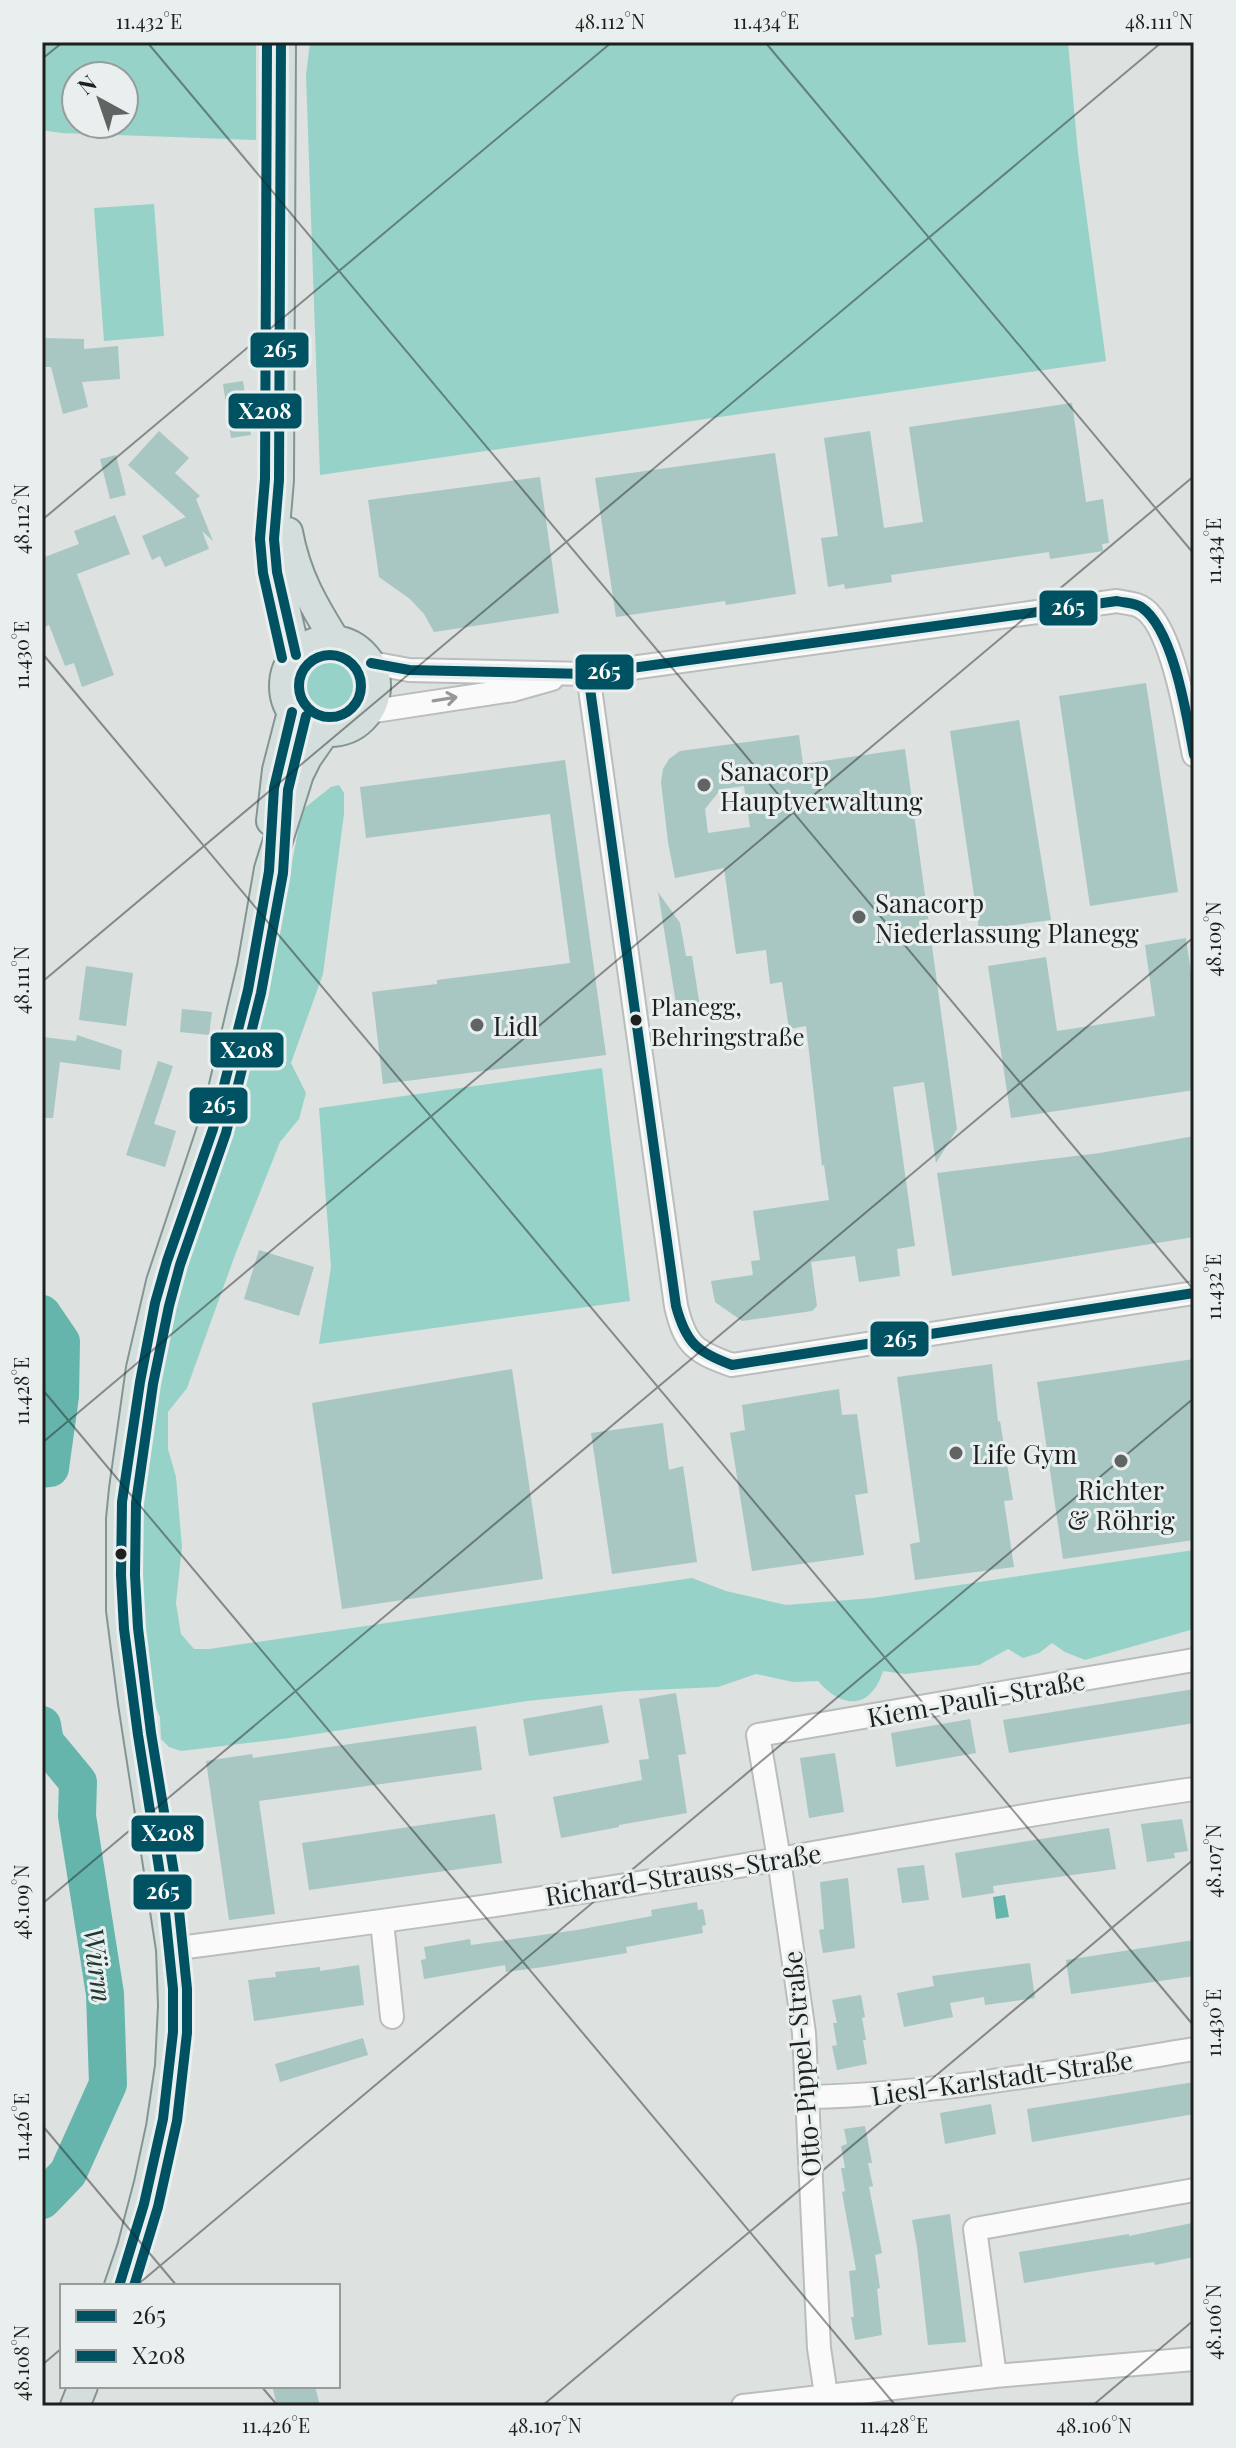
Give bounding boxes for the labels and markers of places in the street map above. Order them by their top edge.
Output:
place label: Sanacorp Hauptverwaltung [720,753,923,818]
marker: Sanacorp Hauptverwaltung [695,776,713,794]
place label: Sanacorp Niederlassung Planegg [875,885,1139,950]
marker: Sanacorp Niederlassung Planegg [850,908,868,926]
place label: Planegg, Behringstraße [651,990,805,1052]
place label: Lidl [493,1008,538,1043]
marker: Planegg, Behringstraße [628,1012,644,1028]
marker: Lidl [468,1016,486,1034]
place label: Life Gym [972,1436,1077,1471]
marker: Life Gym [947,1444,965,1462]
marker: Richter & Röhrig [1112,1452,1130,1470]
place label: Richter & Röhrig [1067,1472,1175,1537]
unlabelled marker [113,1546,129,1562]

